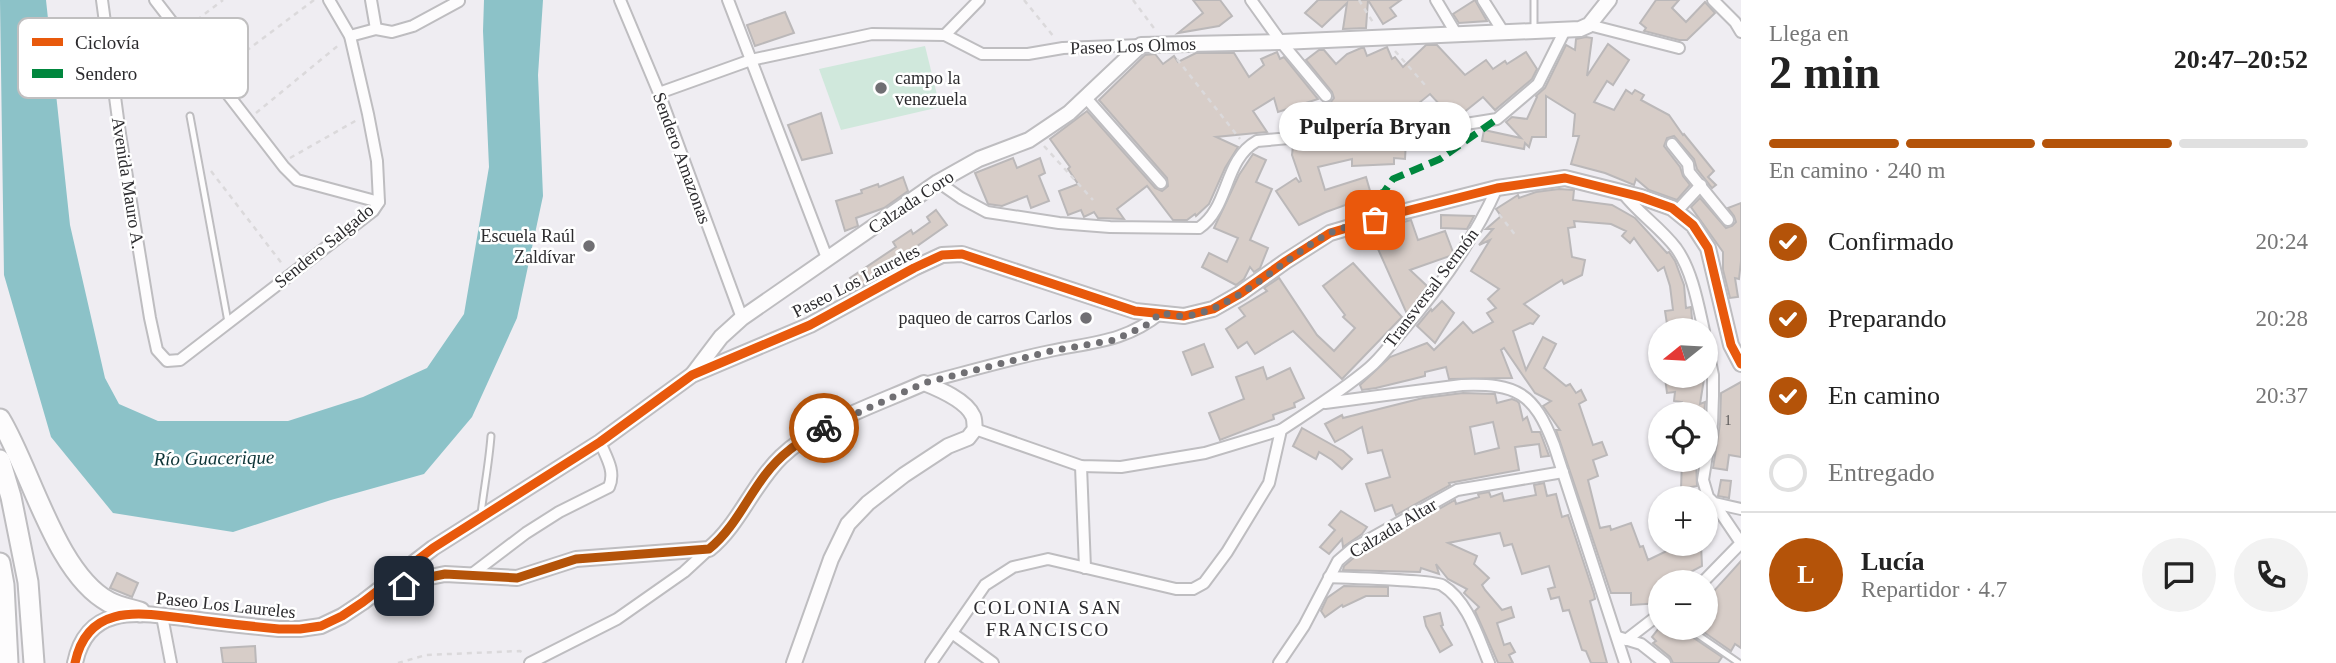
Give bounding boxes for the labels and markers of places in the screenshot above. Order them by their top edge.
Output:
place label: campo la venezuela [895,68,967,109]
marker: campo la venezuela [873,80,889,96]
callout: Pulpería Bryan [1279,101,1471,150]
pin [1345,190,1405,250]
place label: Escuela Raúl Zaldívar [481,226,575,267]
marker: Escuela Raúl Zaldívar [581,238,597,254]
place label: paqueo de carros Carlos [899,308,1072,328]
marker: paqueo de carros Carlos [1078,310,1094,326]
pin [374,556,434,616]

